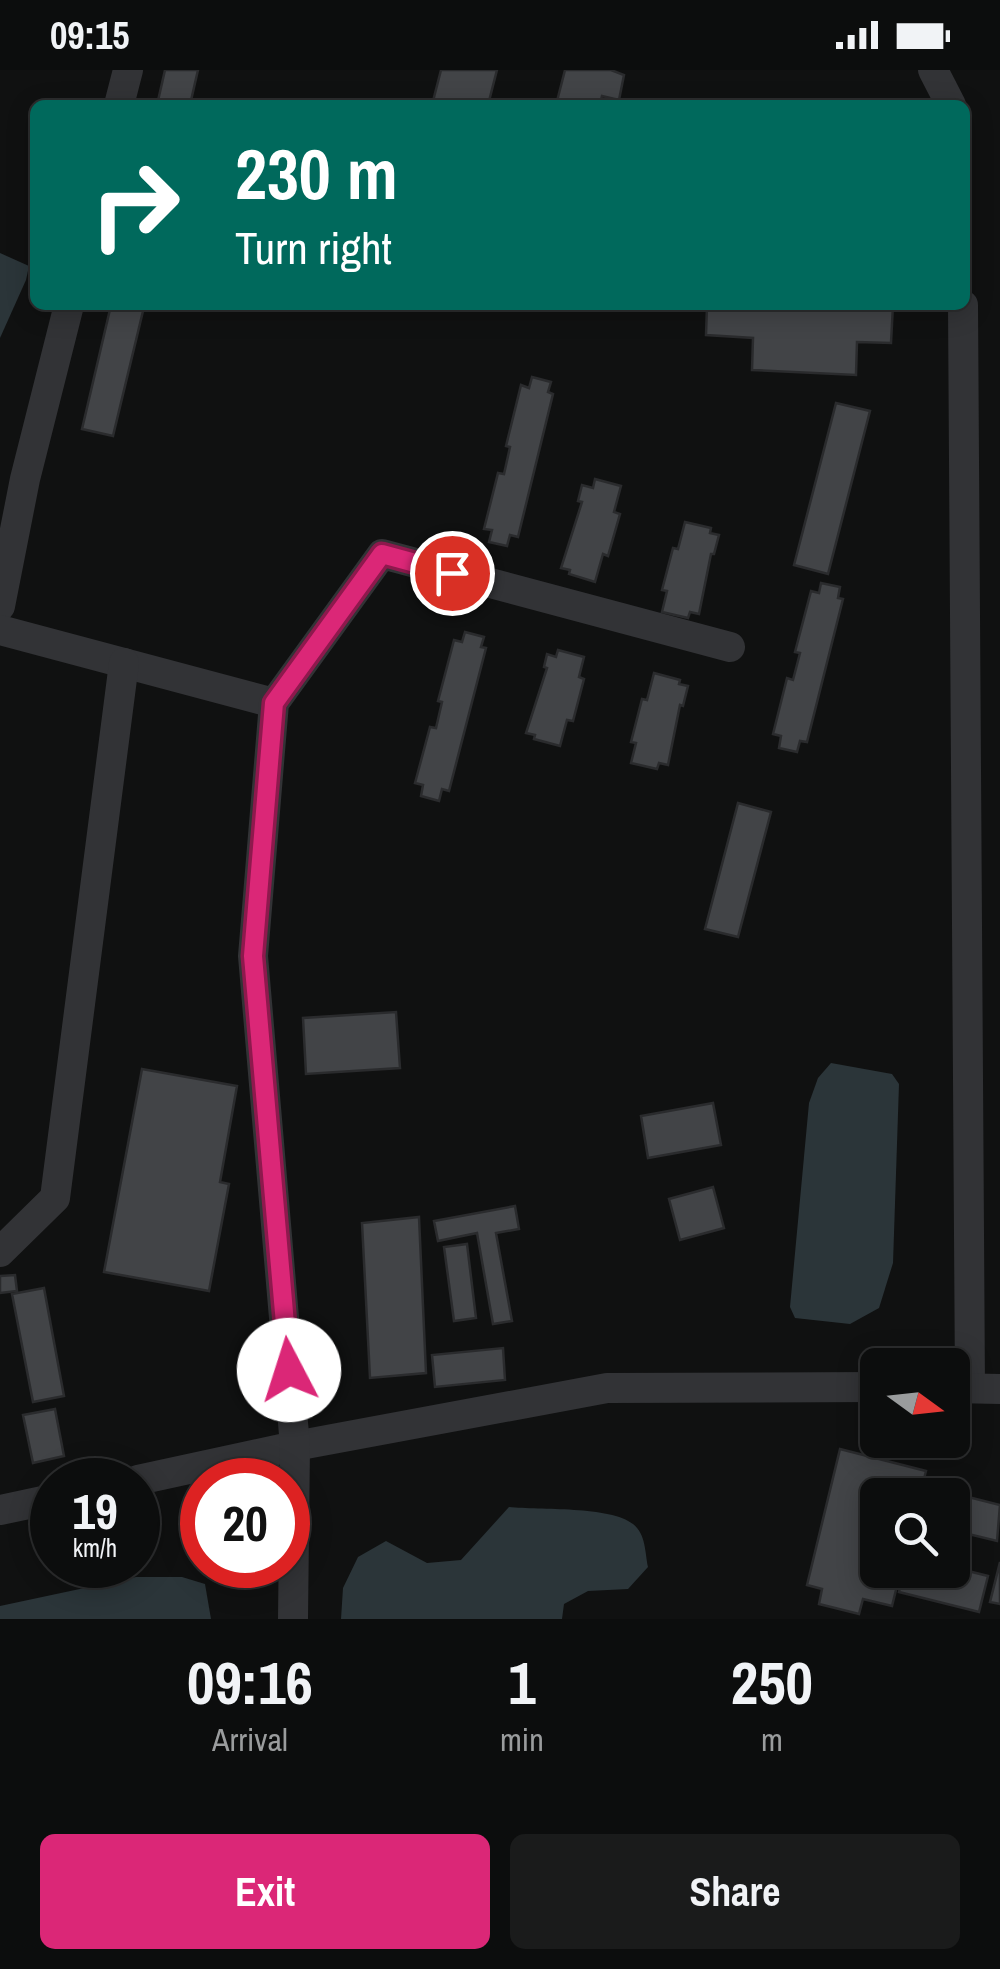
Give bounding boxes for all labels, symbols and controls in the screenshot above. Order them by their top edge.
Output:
text: 09:15 [50,10,130,61]
text: 230 m [235,127,398,221]
icon: right [70,140,200,270]
text: Turn right [235,217,392,278]
pin [410,531,495,616]
icon: arrive [425,546,480,601]
position arrow [237,1318,341,1422]
north arrow [860,1348,970,1458]
map controls [860,1348,970,1588]
speed limit sign: 20 [180,1458,310,1588]
text: 19 [72,1477,118,1545]
button: search [860,1478,970,1588]
text: km/h [73,1531,117,1565]
text: 09:16 [187,1642,313,1723]
text: 1 [508,1642,536,1723]
text: 250 [731,1642,813,1723]
text: Arrival [212,1718,288,1761]
text: min [500,1718,544,1761]
text: m [761,1718,783,1761]
button: Exit [40,1834,490,1949]
button: Share [510,1834,960,1949]

